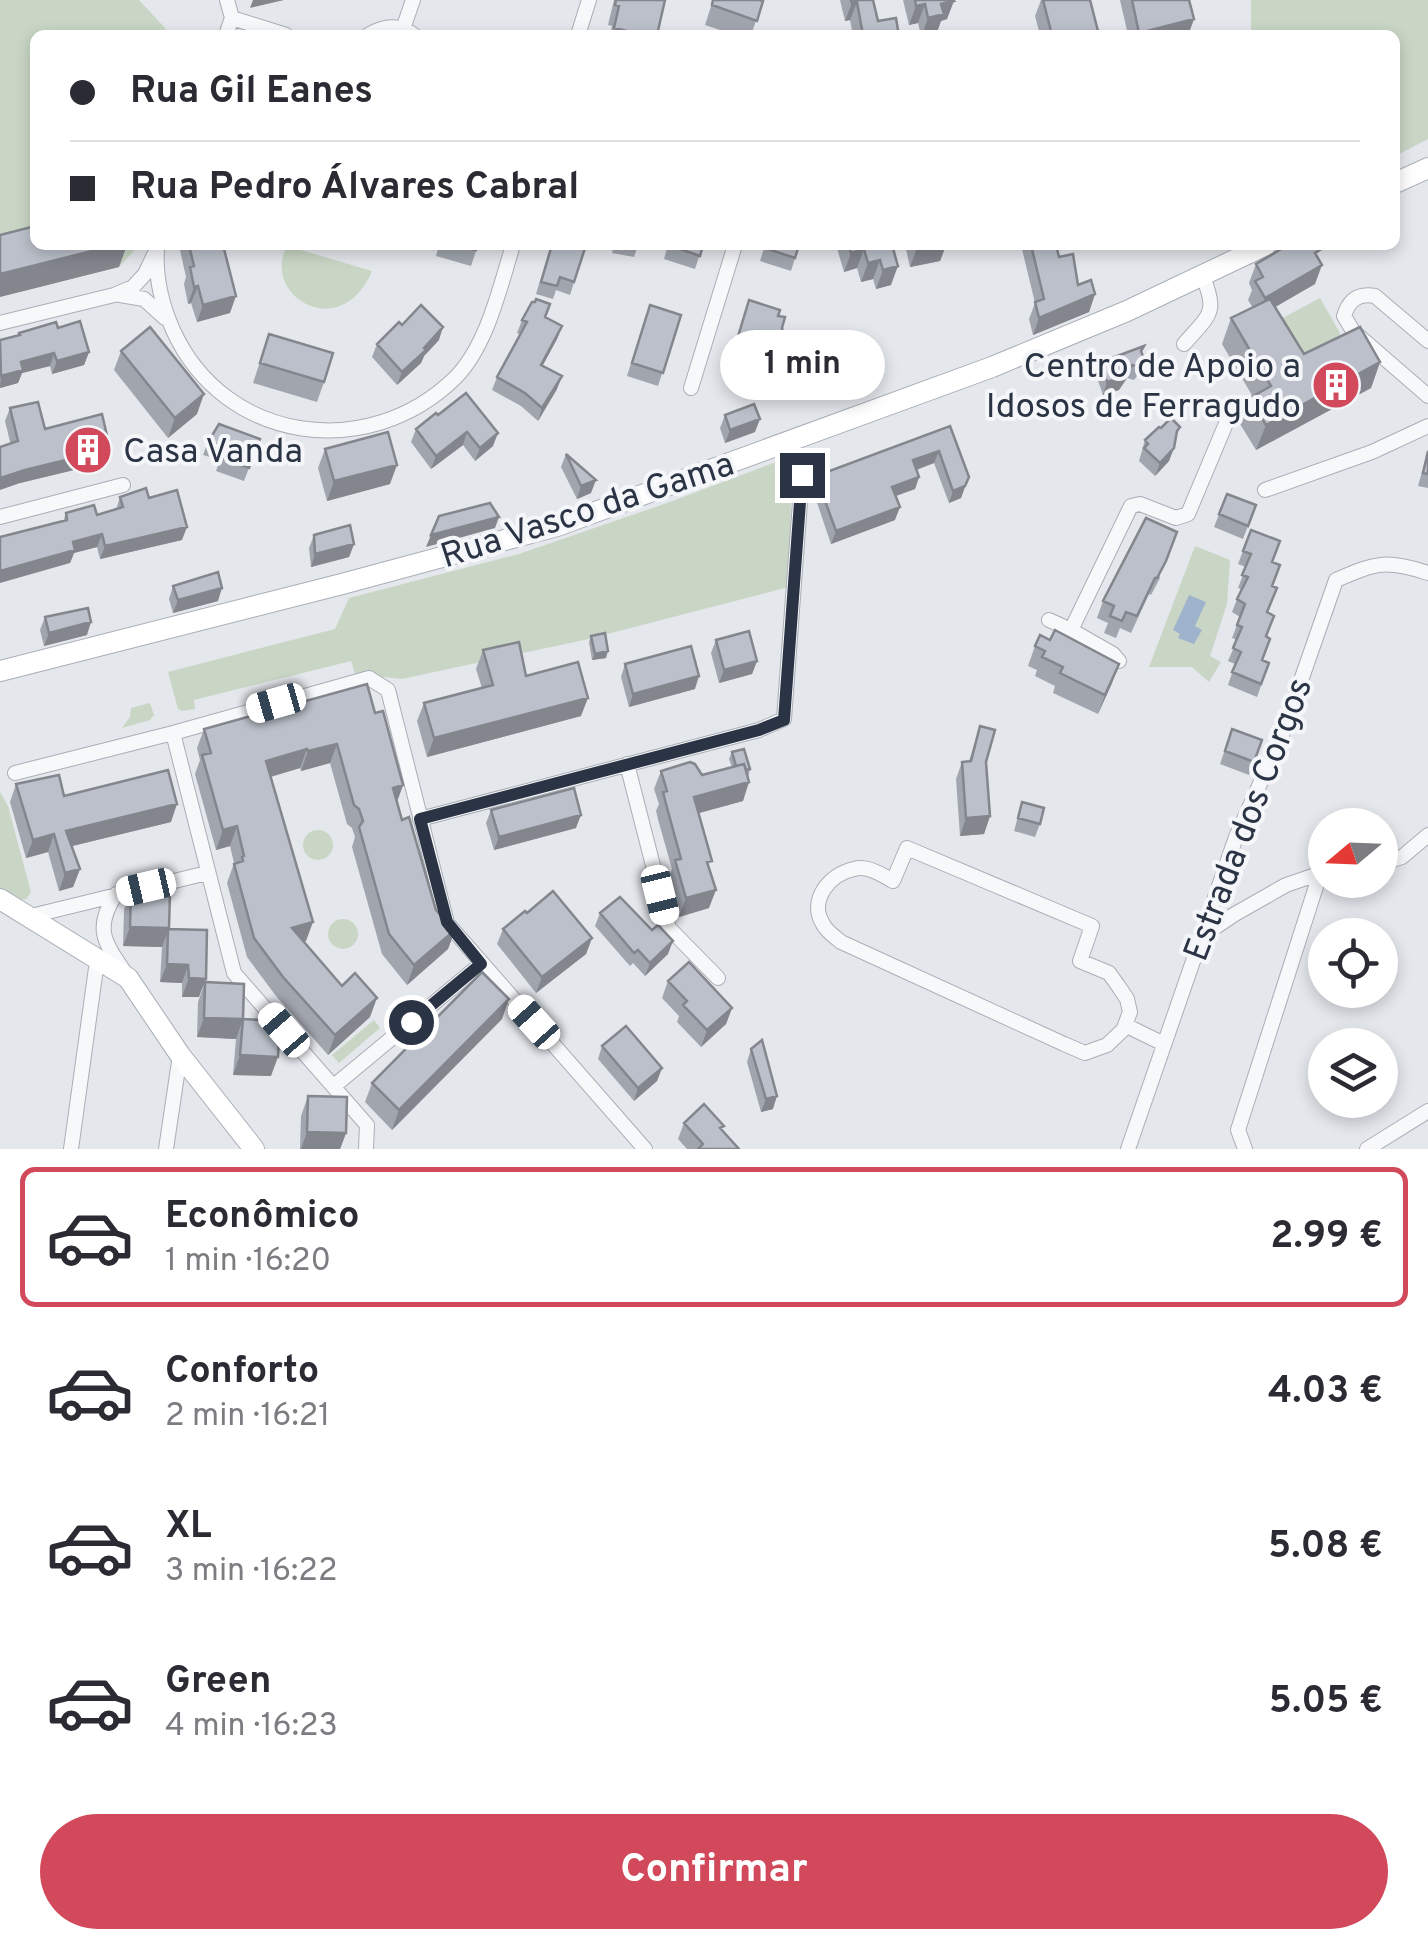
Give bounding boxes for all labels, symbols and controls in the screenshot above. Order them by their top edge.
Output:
text: Rua Gil Eanes [130,68,373,117]
text: Rua Pedro Álvares Cabral [130,164,579,213]
callout: 1 min [720,330,884,400]
text: 1 min [764,345,841,385]
place label: Centro de Apoio a Idosos de Ferragudo [986,346,1301,430]
building icon: Centro de Apoio a Idosos de Ferragudo [1310,359,1362,411]
building icon: Casa Vanda [62,424,114,476]
place label: Casa Vanda [123,431,303,475]
street label: Rua Vasco da Gama [436,444,740,580]
route end [780,453,825,498]
street label: Estrada dos Corgos [1176,672,1324,968]
car [243,680,309,726]
north arrow [1308,808,1398,898]
map controls [1308,808,1398,1118]
car [638,862,682,928]
car [113,866,179,908]
button: locate [1308,918,1398,1008]
car [503,990,565,1054]
car [253,998,315,1062]
route start [389,1000,434,1045]
button: layers [1308,1028,1398,1118]
icon: car [45,1192,135,1282]
text: Econômico [165,1193,360,1242]
text: 2.99 € [1270,1213,1383,1262]
text: 1 min · 16:20 [165,1242,331,1282]
icon: car [45,1347,135,1437]
text: Conforto [165,1348,319,1397]
text: 4.03 € [1268,1368,1383,1417]
text: 2 min · 16:21 [165,1397,330,1437]
icon: car [45,1502,135,1592]
text: XL [165,1503,212,1552]
text: 5.08 € [1268,1523,1383,1572]
text: 3 min · 16:22 [165,1552,337,1592]
icon: car [45,1657,135,1747]
text: Green [165,1658,271,1707]
text: 5.05 € [1269,1678,1383,1727]
text: 4 min · 16:23 [165,1707,338,1747]
button: Confirmar [40,1814,1388,1929]

